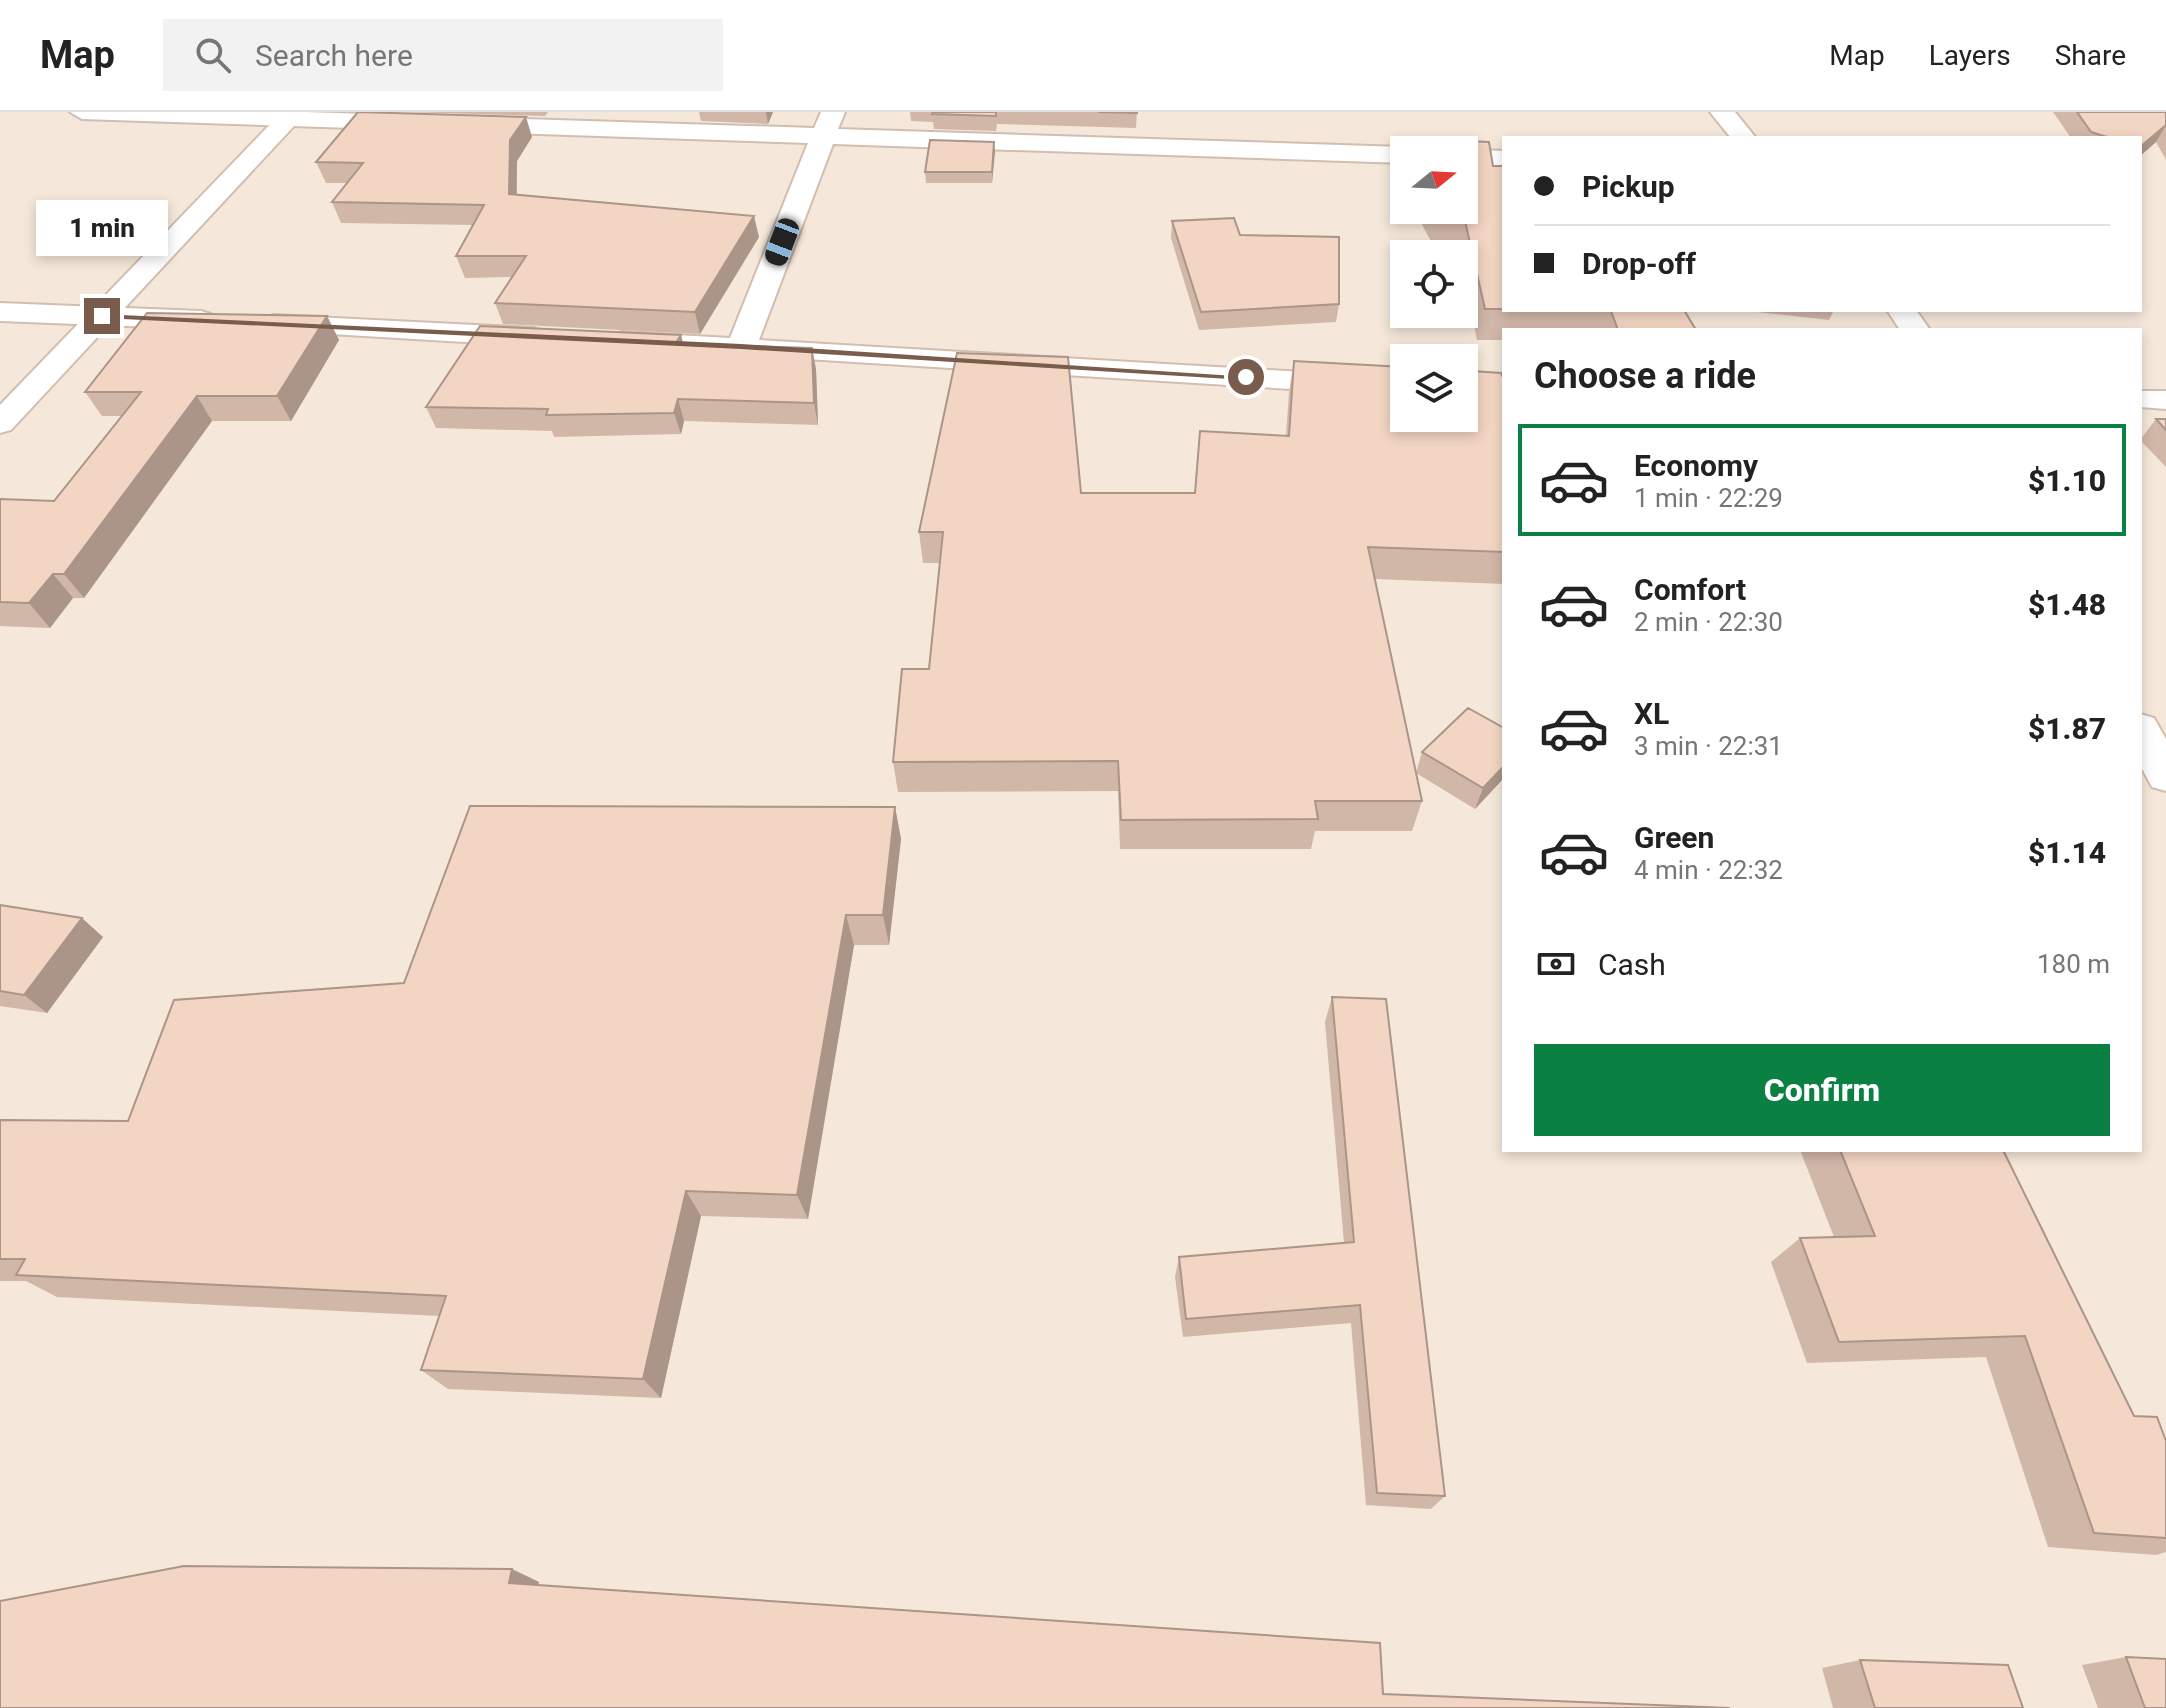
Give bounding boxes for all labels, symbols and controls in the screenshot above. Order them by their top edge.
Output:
search box [163,19,723,91]
text: Map [40,33,115,77]
icon: search [191,33,235,77]
text: Search here [255,38,413,73]
text: Map [1829,39,1885,72]
text: Layers [1929,39,2011,72]
text: Share [2055,39,2126,72]
north arrow [1390,136,1478,224]
map controls [1390,136,1478,432]
text: Pickup [1582,169,1675,204]
callout: 1 min [36,200,168,256]
text: 1 min [69,213,135,243]
car [762,215,802,269]
button: locate [1390,240,1478,328]
text: Drop-off [1582,246,1696,281]
route end [84,298,120,334]
button: layers [1390,344,1478,432]
text: Choose a ride [1534,355,1756,397]
route start [1228,359,1264,395]
icon: car [1538,444,1610,516]
text: Economy [1634,448,1758,483]
text: $1.10 [2028,463,2106,498]
text: 1 min · 22:29 [1634,483,1783,513]
icon: car [1538,568,1610,640]
text: Comfort [1634,572,1746,607]
text: $1.48 [2028,587,2106,622]
text: 2 min · 22:30 [1634,607,1783,637]
icon: car [1538,692,1610,764]
text: XL [1634,696,1669,731]
text: $1.87 [2028,711,2106,746]
text: 3 min · 22:31 [1634,731,1783,761]
icon: car [1538,816,1610,888]
text: Green [1634,820,1714,855]
text: $1.14 [2028,835,2106,870]
text: 4 min · 22:32 [1634,855,1783,885]
icon: cash [1534,942,1578,986]
text: Cash [1598,947,1666,982]
text: 180 m [2037,949,2110,979]
button: Confirm [1534,1044,2110,1136]

